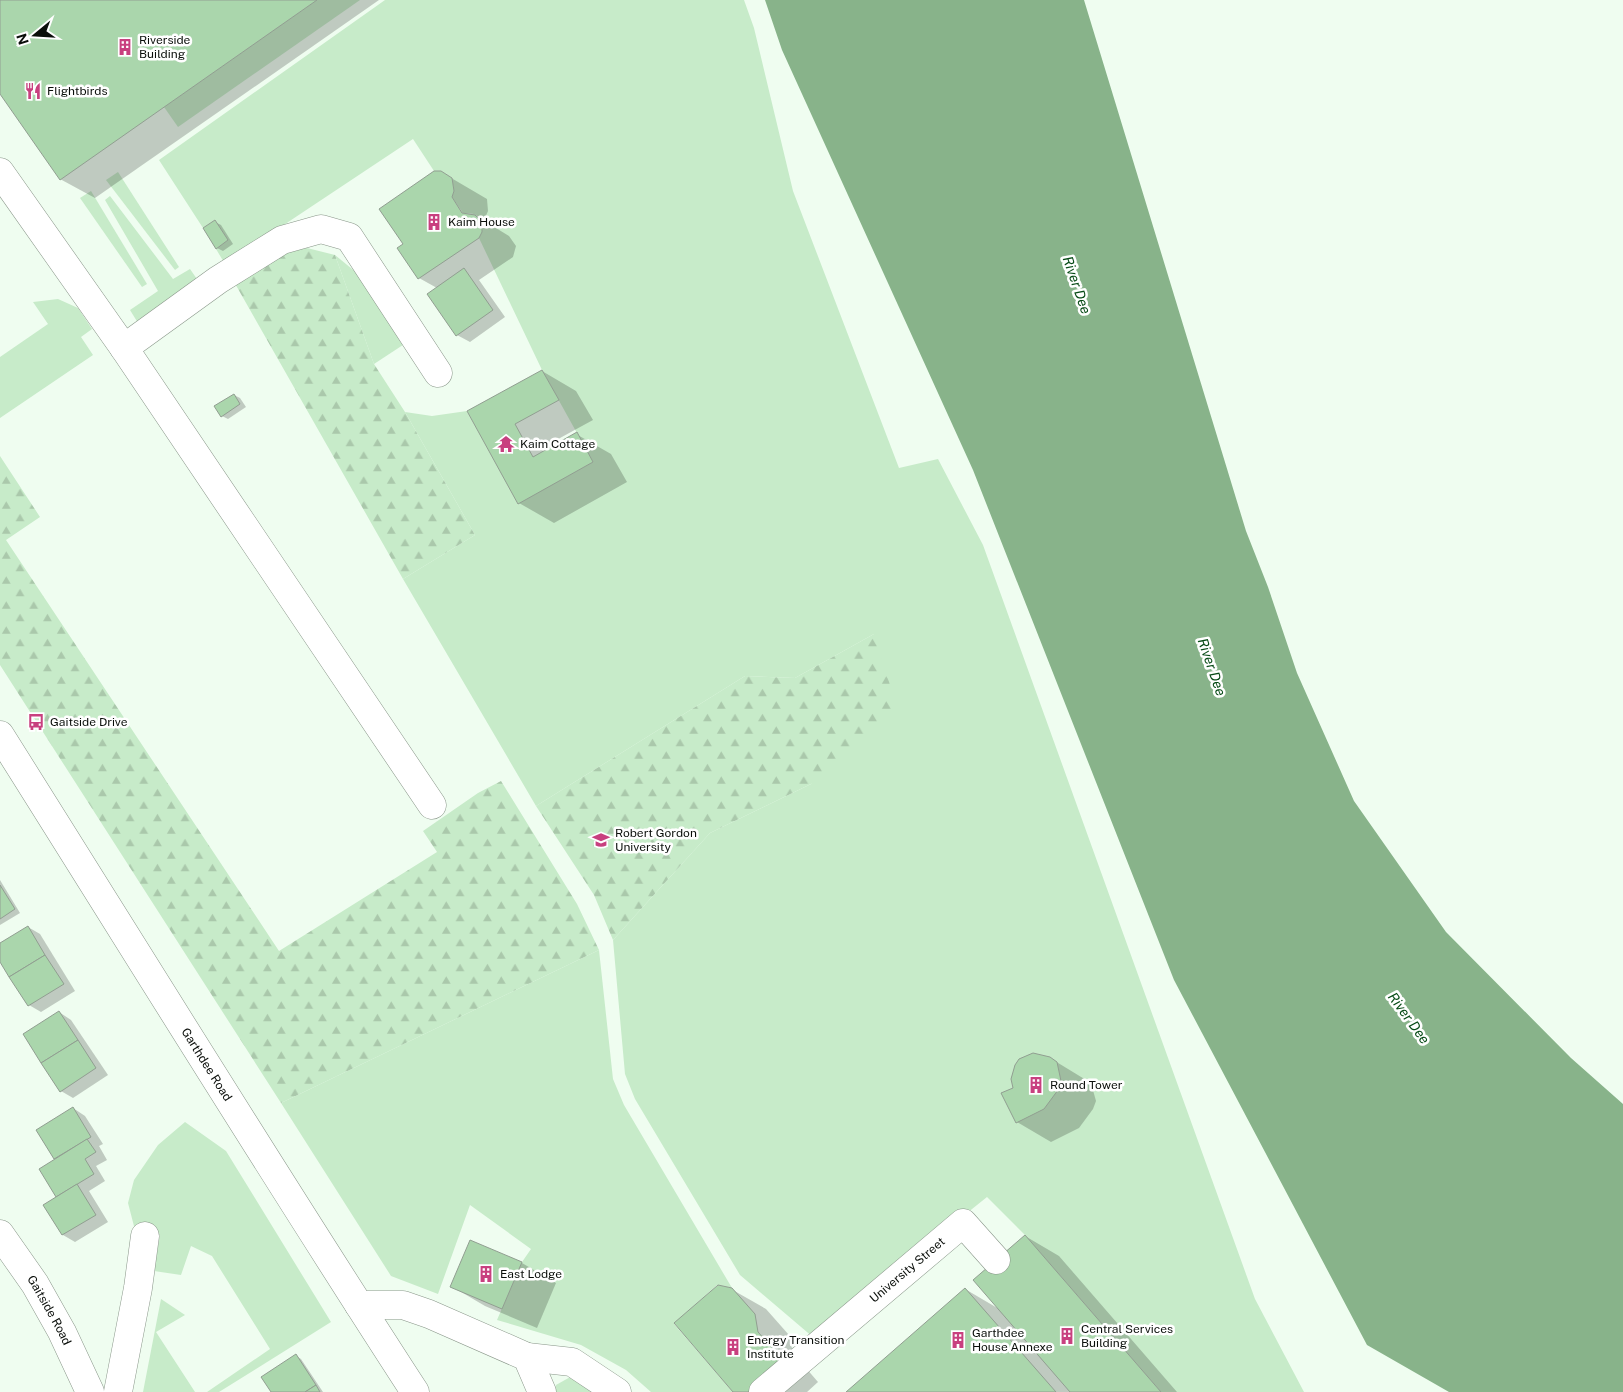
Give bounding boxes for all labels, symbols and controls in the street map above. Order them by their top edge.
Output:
north arrow [10,10,60,60]
text: N [13,31,32,47]
place label: Riverside Building [139,33,191,61]
building icon: Riverside Building [115,37,135,57]
restaurant icon: Flightbirds [23,81,43,101]
place label: Flightbirds [47,84,107,98]
building icon: Kaim House [424,212,444,232]
place label: Kaim House [448,215,515,229]
water label: River Dee [1060,254,1094,316]
temple icon: Kaim Cottage [496,434,516,454]
place label: Kaim Cottage [520,437,595,451]
water label: River Dee [1195,636,1229,698]
bus stop icon: Gaitside Drive [26,712,46,732]
place label: Gaitside Drive [50,715,128,729]
place label: Robert Gordon University [615,826,697,854]
school or university icon: Robert Gordon University [591,830,611,850]
water label: River Dee [1385,989,1433,1047]
street label: Garthdee Road [178,1025,235,1104]
building icon: Round Tower [1026,1075,1046,1095]
place label: Round Tower [1050,1078,1123,1092]
street label: University Street [867,1234,948,1306]
building icon: East Lodge [476,1264,496,1284]
place label: East Lodge [500,1267,562,1281]
street label: Gaitside Road [24,1273,74,1347]
place label: Central Services Building [1081,1322,1173,1350]
place label: Garthdee House Annexe [972,1326,1053,1354]
building icon: Central Services Building [1057,1326,1077,1346]
building icon: Garthdee House Annexe [948,1330,968,1350]
place label: Energy Transition Institute [747,1333,844,1361]
building icon: Energy Transition Institute [723,1337,743,1357]

